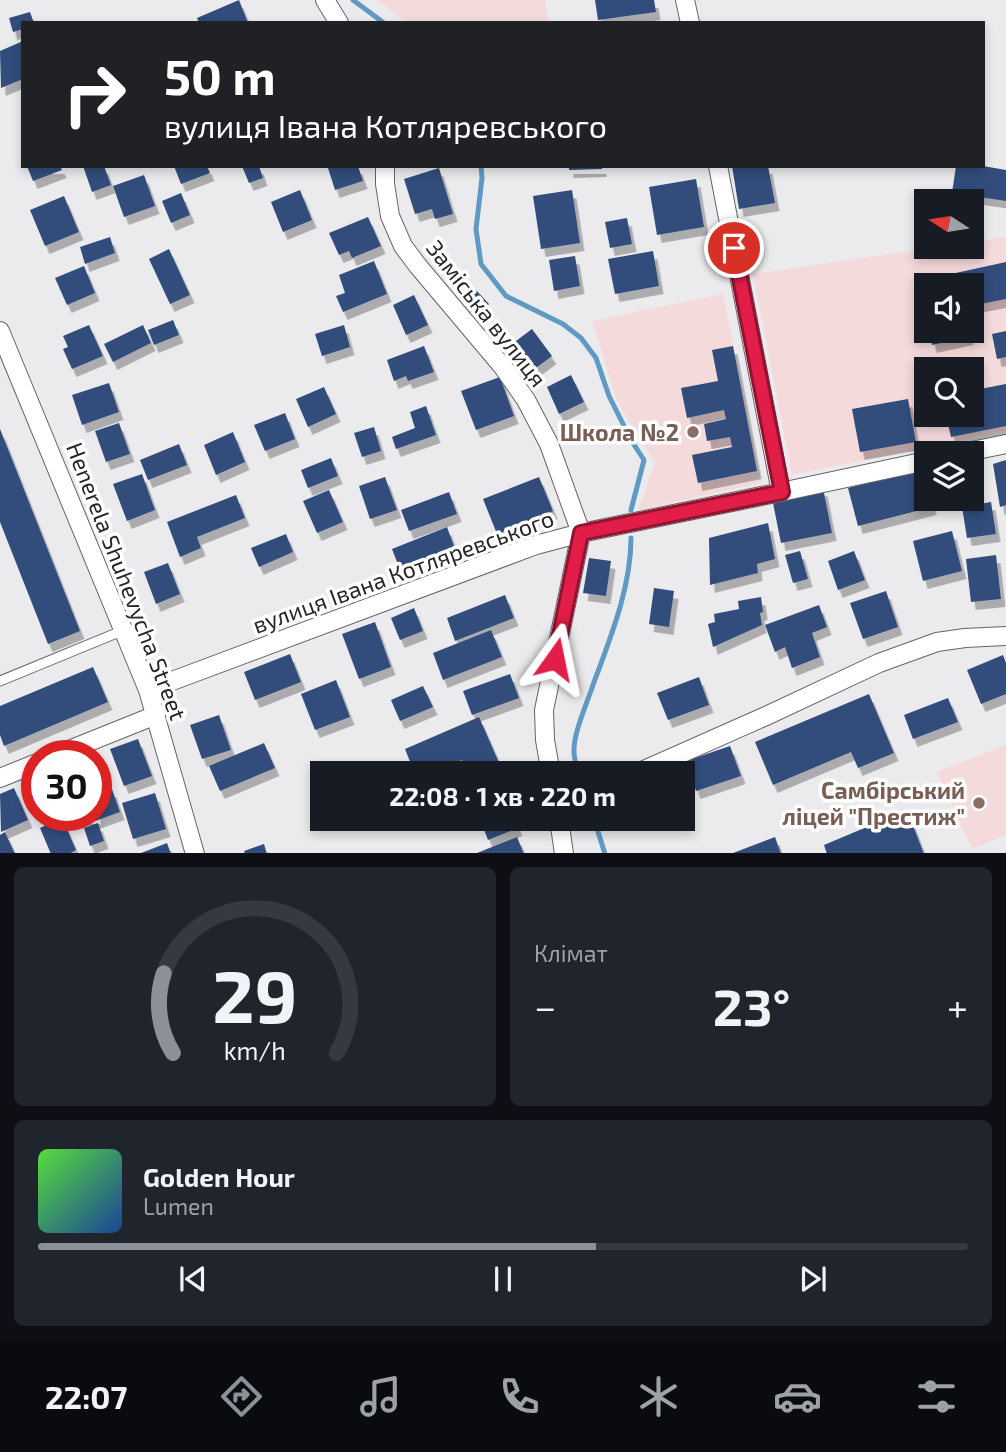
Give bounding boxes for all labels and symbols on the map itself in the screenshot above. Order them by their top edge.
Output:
north arrow [914,189,984,259]
pin [704,218,764,278]
street label: Заміська вулиця [420,234,553,392]
place label: Школа №2 [560,418,679,446]
marker: Школа №2 [685,424,701,440]
street label: Henerela Shuhevycha Street [61,438,193,724]
street label: вулиця Івана Котляревського [249,503,558,640]
position arrow [518,622,592,696]
speed limit sign: 30 [21,740,112,831]
place label: Самбірський ліцей "Престиж" [782,776,965,830]
marker: Самбірський ліцей "Престиж" [971,795,987,811]

